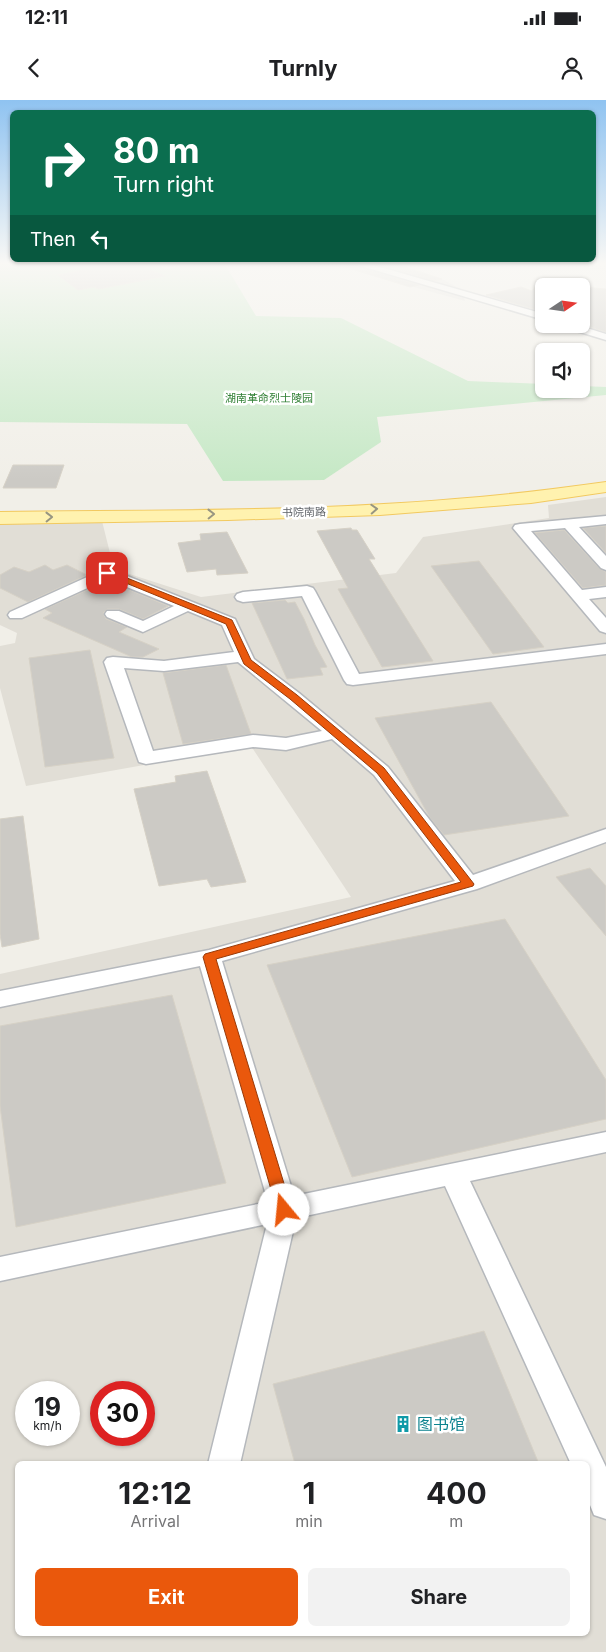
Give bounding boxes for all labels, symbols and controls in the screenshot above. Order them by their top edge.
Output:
text: 12:11 [25,6,68,29]
icon: back [20,54,48,82]
icon: person [558,54,586,82]
text: Turnly [268,55,338,81]
text: 80 m [113,129,200,171]
icon: right [30,130,95,195]
text: Turn right [113,171,214,197]
icon: left [86,225,114,253]
text: Then [30,228,76,251]
north arrow [535,278,590,332]
map controls [535,278,590,398]
button: sound [535,343,590,398]
park label: 湖南革命烈士陵园 [225,391,313,405]
one-way arrow [370,503,378,514]
street label: 书院南路 [282,505,326,519]
one-way arrow [207,508,215,519]
one-way arrow [45,512,53,522]
pin [86,552,128,594]
icon: arrive [93,559,121,587]
position arrow [257,1183,309,1235]
speed limit sign: 30 [90,1381,155,1446]
text: 19 [34,1392,61,1422]
building icon: 图书馆 [393,1414,413,1434]
place label: 图书馆 [417,1414,465,1434]
text: km/h [33,1418,62,1433]
text: 12:12 [118,1475,192,1511]
text: 1 [302,1475,315,1511]
text: 400 [426,1475,487,1511]
text: Arrival [131,1511,180,1531]
text: min [295,1511,323,1531]
text: m [449,1511,463,1531]
button: Exit [35,1568,298,1626]
button: Share [308,1568,570,1626]

